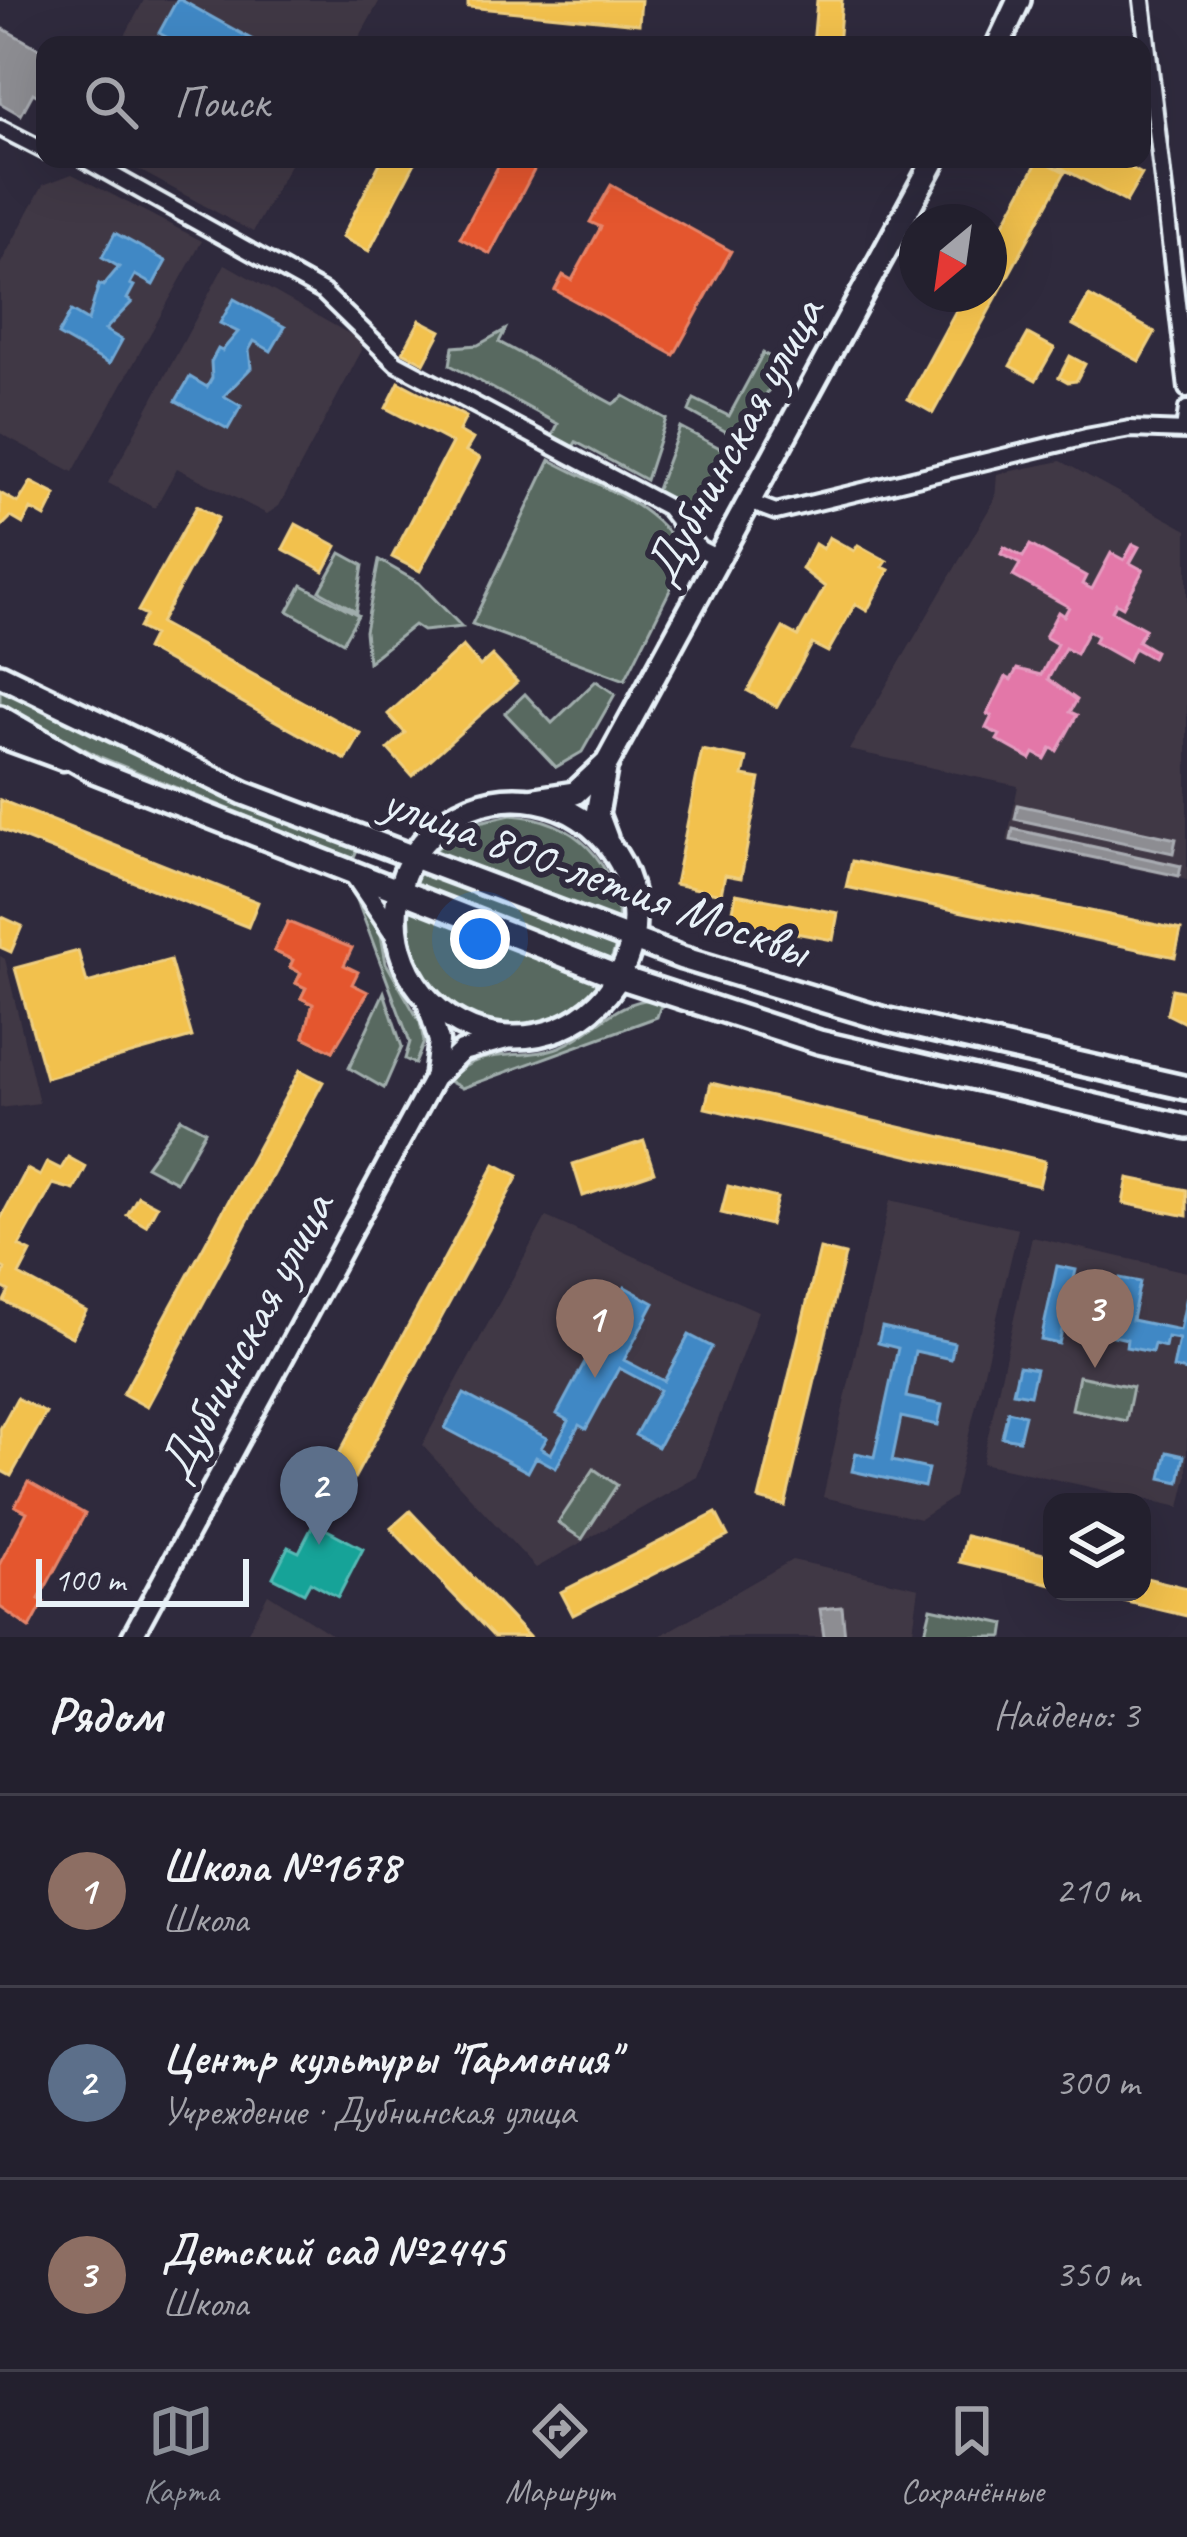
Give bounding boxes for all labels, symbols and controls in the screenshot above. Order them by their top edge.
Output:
search box [36,36,1151,168]
icon: search [78,69,144,135]
text: Поиск [174,74,269,131]
north arrow [899,204,1007,312]
street label: Дубнинская улица [628,283,840,595]
street label: улица 800-летия Москвы [371,767,821,983]
your location [450,909,510,969]
street label: Дубнинская улица [142,1178,350,1492]
pin: 3 [1056,1269,1134,1368]
pin: 1 [556,1279,634,1378]
pin: 2 [280,1446,358,1545]
map controls [1043,1493,1151,1601]
button: layers [1043,1493,1151,1601]
scale bar [36,1553,249,1606]
text: 100 m [54,1559,125,1601]
text: Рядом [48,1683,162,1747]
text: Найдено: 3 [994,1691,1139,1740]
text: Школа №1678 [162,1838,399,1895]
text: 1 [78,1866,96,1915]
text: 210 m [1055,1866,1139,1915]
text: Школа [162,1895,248,1944]
text: Центр культуры "Гармония" [162,2030,619,2087]
text: 2 [78,2058,96,2107]
text: 300 m [1055,2058,1139,2107]
text: Учреждение · Дубнинская улица [162,2087,576,2136]
text: Детский сад №2445 [162,2222,504,2279]
text: 3 [78,2250,96,2299]
text: 350 m [1055,2250,1139,2299]
text: Школа [162,2279,248,2328]
tab: Карта [143,2398,219,2512]
tab: Маршрут [505,2398,614,2512]
tab: Сохранённые [900,2398,1044,2512]

